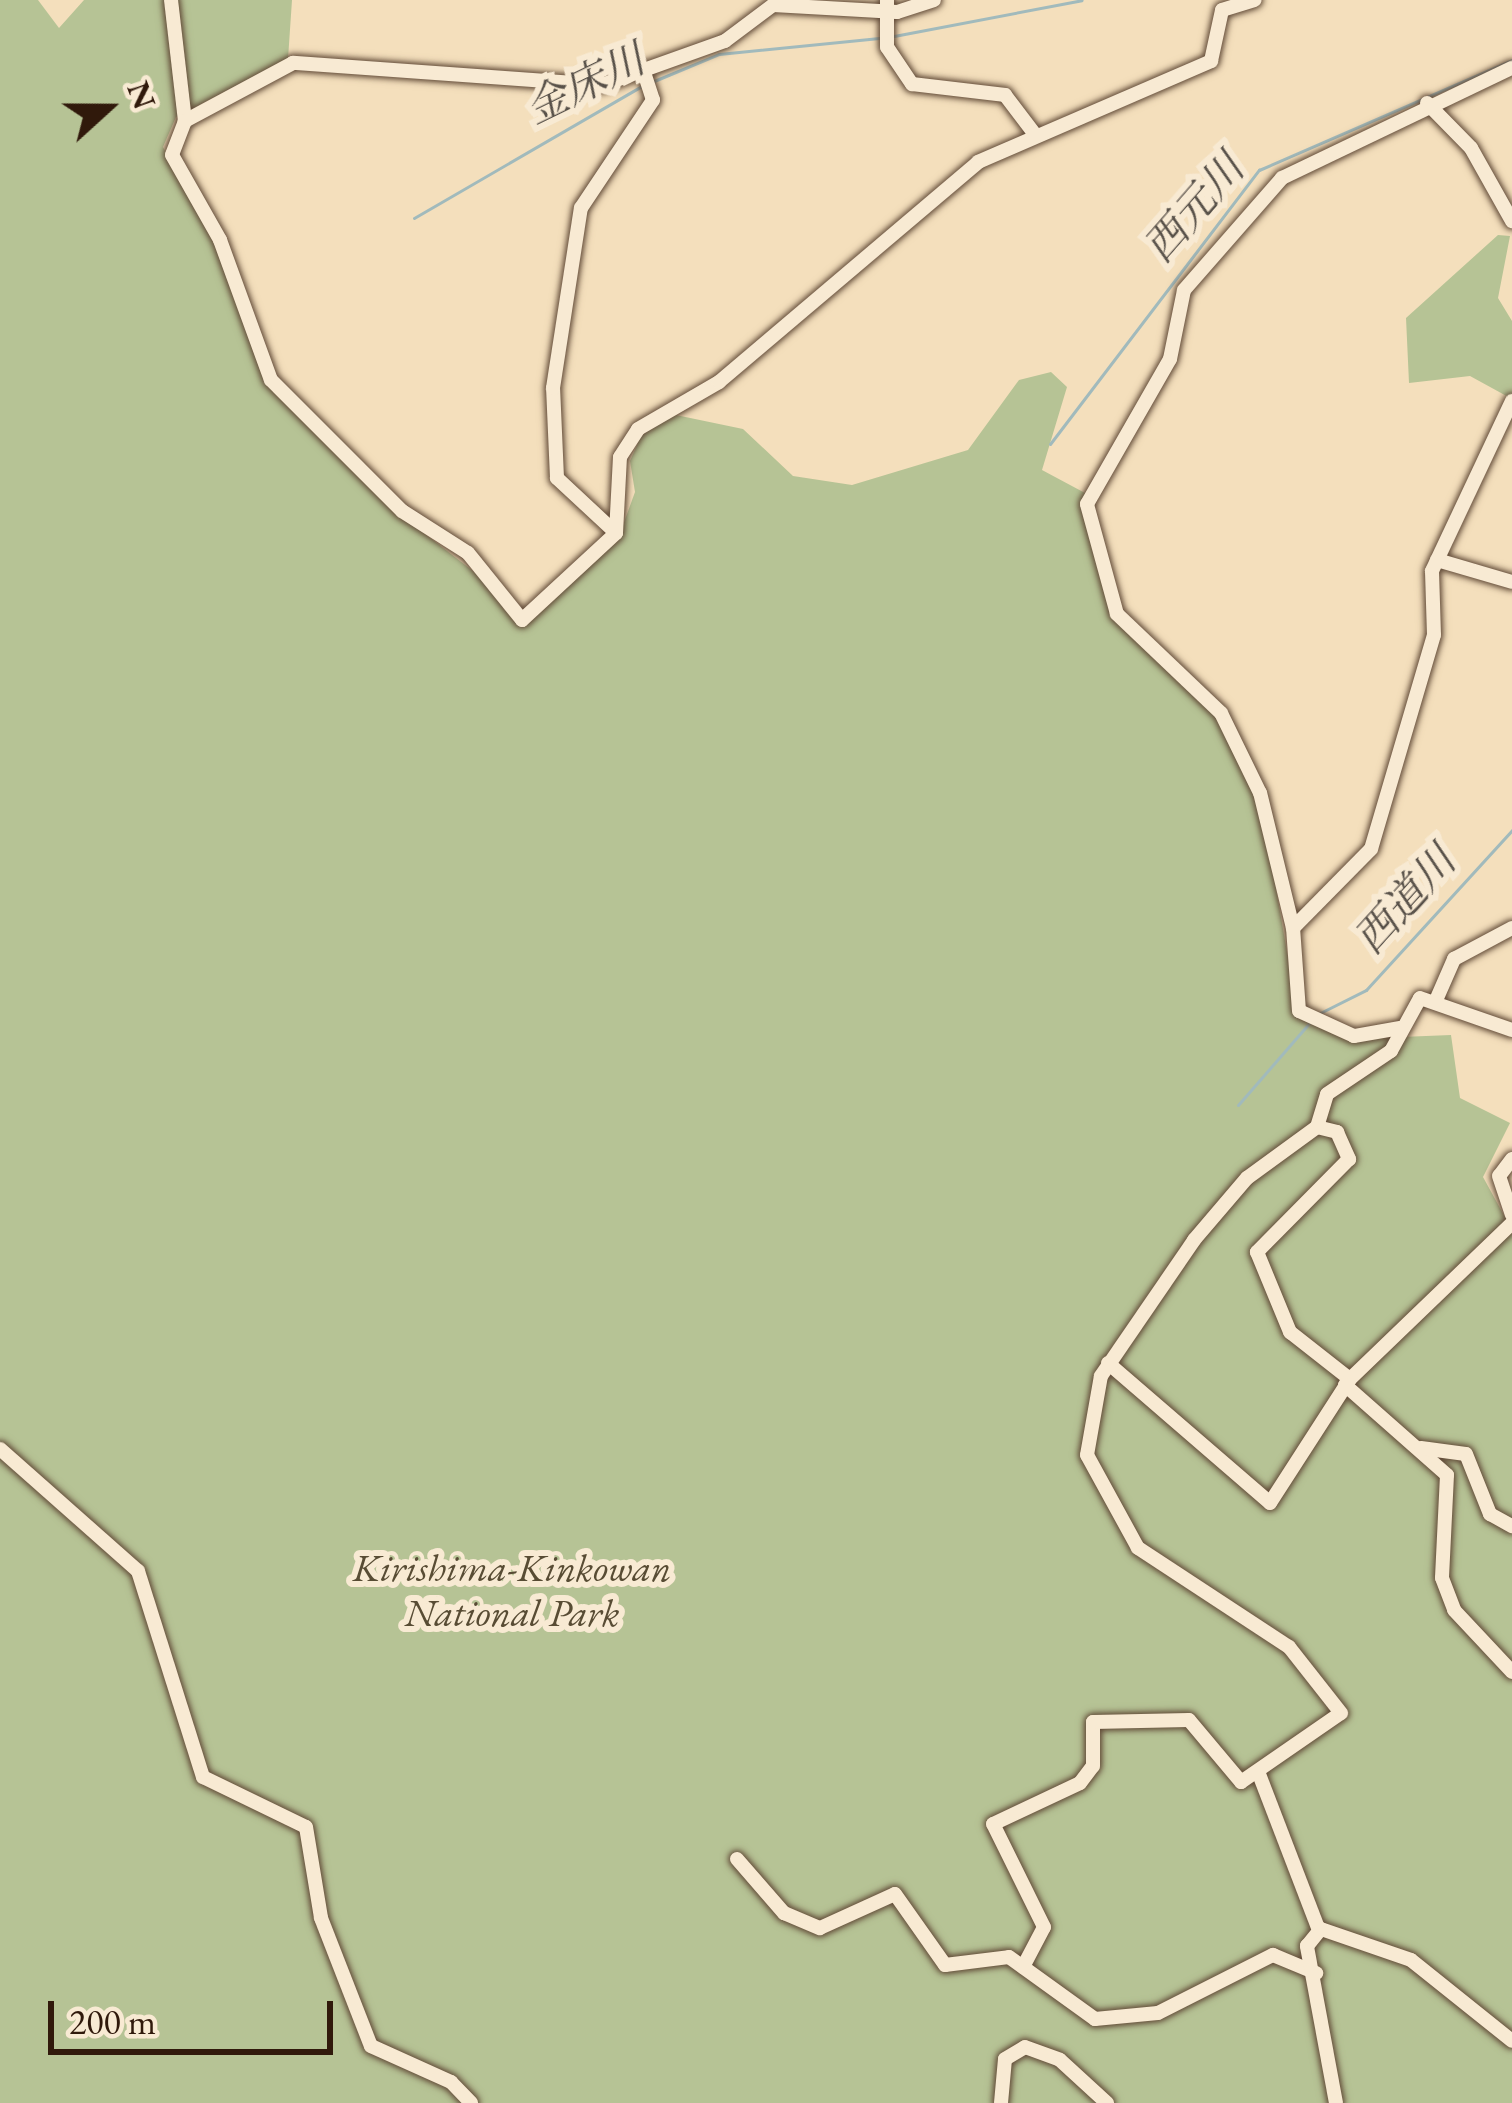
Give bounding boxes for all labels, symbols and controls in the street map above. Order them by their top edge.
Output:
water label: 金床川 [517,34,653,134]
north arrow [48,48,168,168]
text: N [117,75,167,115]
water label: 西元川 [1134,144,1254,272]
water label: 西道川 [1344,836,1466,964]
park label: Kirishima-Kinkowan National Park [353,1546,671,1637]
scale bar [54,1977,339,2051]
text: 200 m [69,1998,156,2045]

